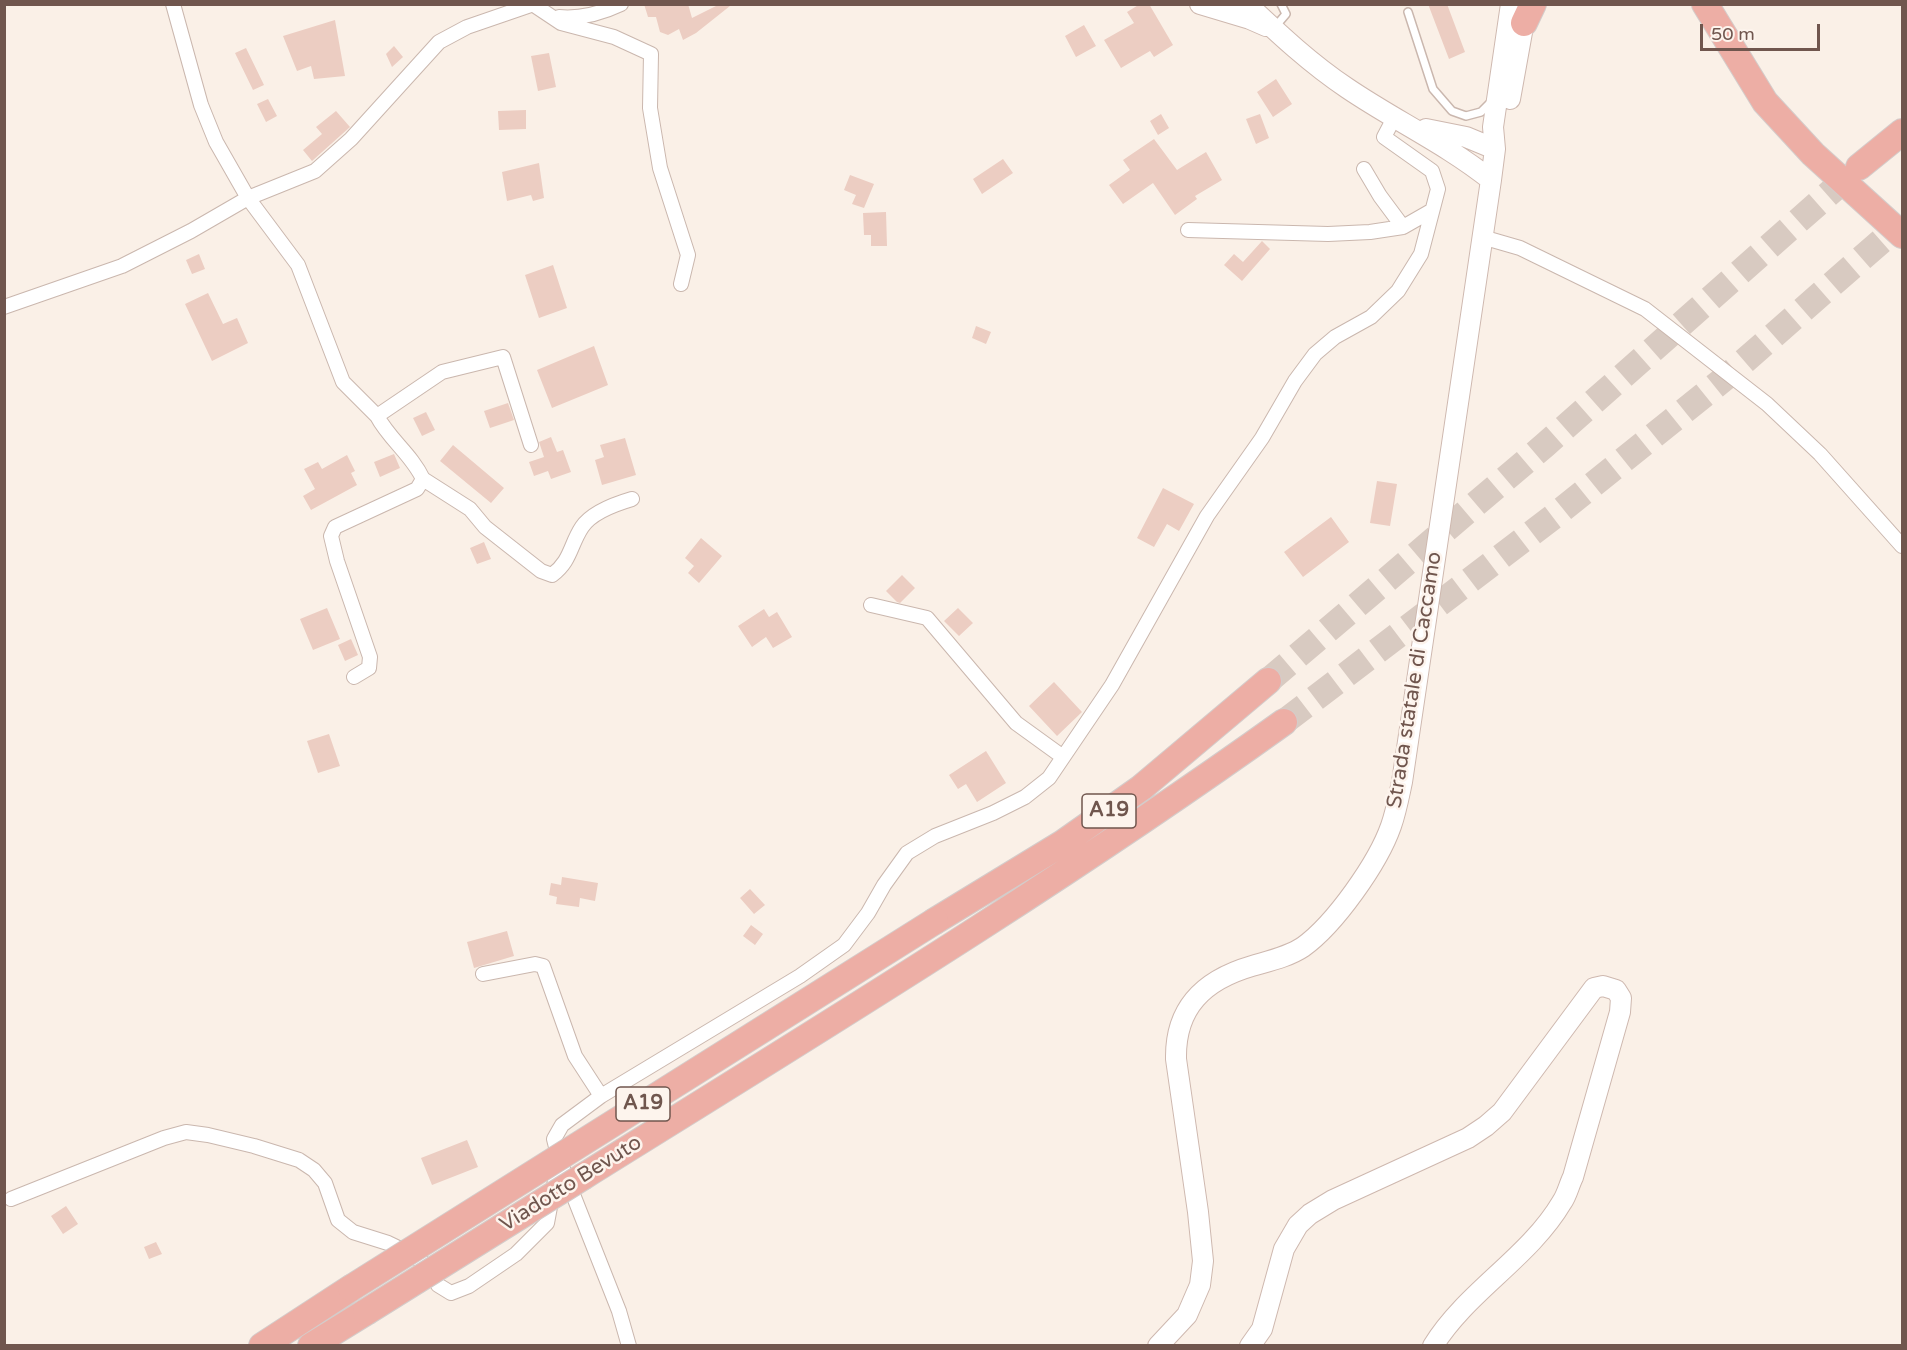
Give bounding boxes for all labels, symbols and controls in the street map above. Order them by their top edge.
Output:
scale bar [1703,12,1823,50]
text: 50 m [1711,23,1755,45]
street label: Strada statale di Caccamo [1382,550,1448,810]
road number: A19 [1082,794,1136,828]
road number: A19 [616,1087,670,1121]
street label: Viadotto Bevuto [496,1130,646,1238]

